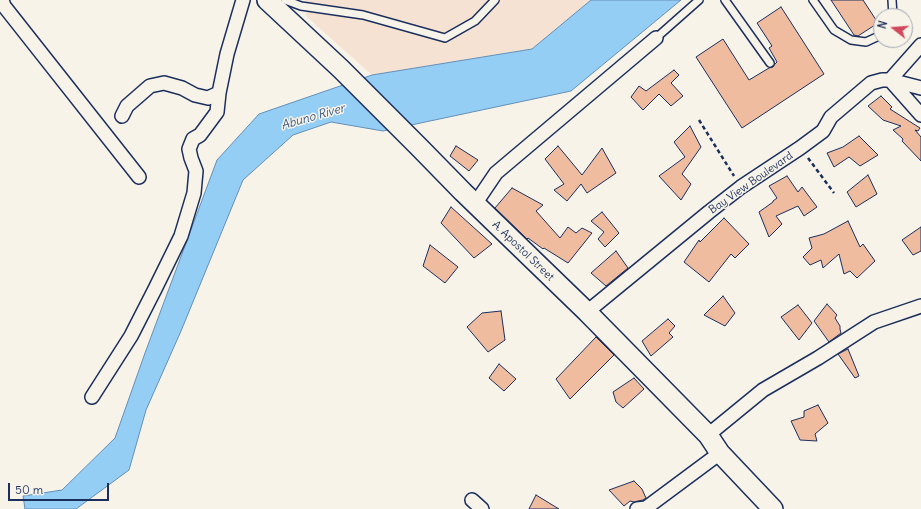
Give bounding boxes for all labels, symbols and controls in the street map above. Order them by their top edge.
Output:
north arrow [873,8,913,48]
text: N [875,19,890,30]
water label: Abuno River [280,101,346,133]
street label: Bay View Boulevard [706,149,796,217]
street label: A. Apostol Street [489,218,557,284]
scale bar [10,475,111,501]
text: 50 m [15,482,43,497]

